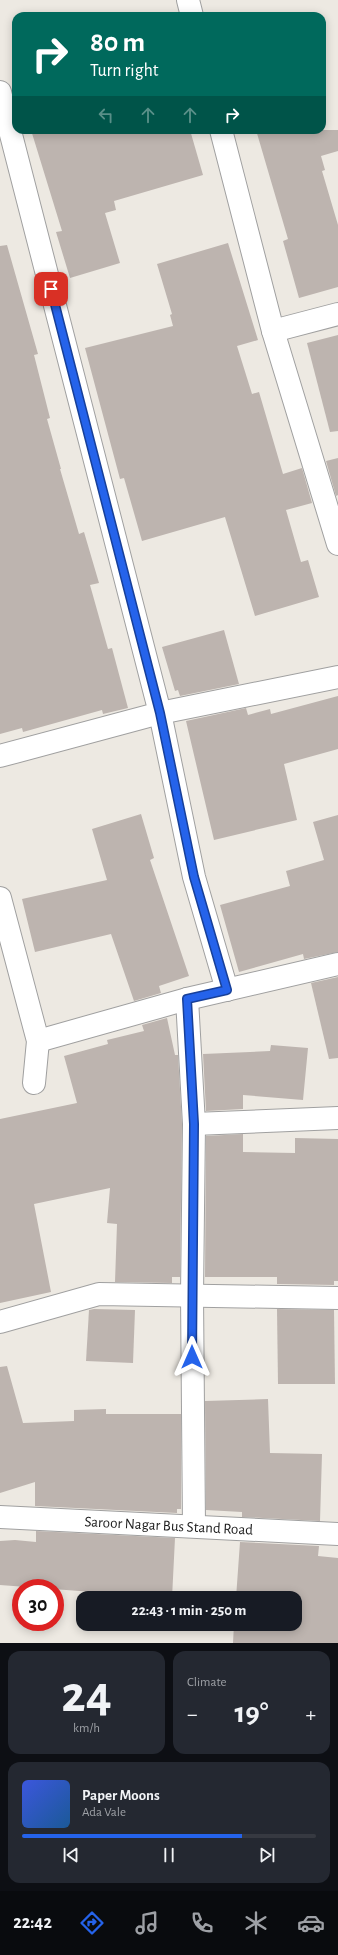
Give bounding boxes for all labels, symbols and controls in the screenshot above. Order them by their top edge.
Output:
icon: right [24,28,76,80]
text: 80 m [90,29,145,57]
text: Turn right [90,62,159,80]
icon: left [95,104,117,126]
icon: ahead [137,104,159,126]
icon: ahead [179,104,201,126]
icon: right [221,104,243,126]
pin [34,272,68,306]
icon: arrive [40,278,62,300]
position arrow [171,1336,213,1378]
street label: Saroor Nagar Bus Stand Road [84,1514,254,1538]
speed limit sign: 30 [12,1579,64,1631]
text: 22:43 · 1 min · 250 m [132,1603,246,1618]
text: 24 [61,1669,112,1721]
text: Climate [187,1676,226,1689]
text: 19° [234,1698,269,1728]
text: − [187,1703,198,1725]
text: + [305,1703,316,1725]
text: km/h [73,1722,100,1735]
text: Paper Moons [82,1788,160,1803]
text: Ada Vale [82,1806,126,1819]
icon: previous [60,1844,82,1866]
icon: pause [158,1844,180,1866]
icon: next [256,1844,278,1866]
icon: directions [78,1909,106,1937]
icon: music [133,1909,161,1937]
icon: phone [188,1909,216,1937]
icon: climate [242,1909,270,1937]
icon: car [297,1909,325,1937]
text: 22:42 [13,1914,52,1932]

